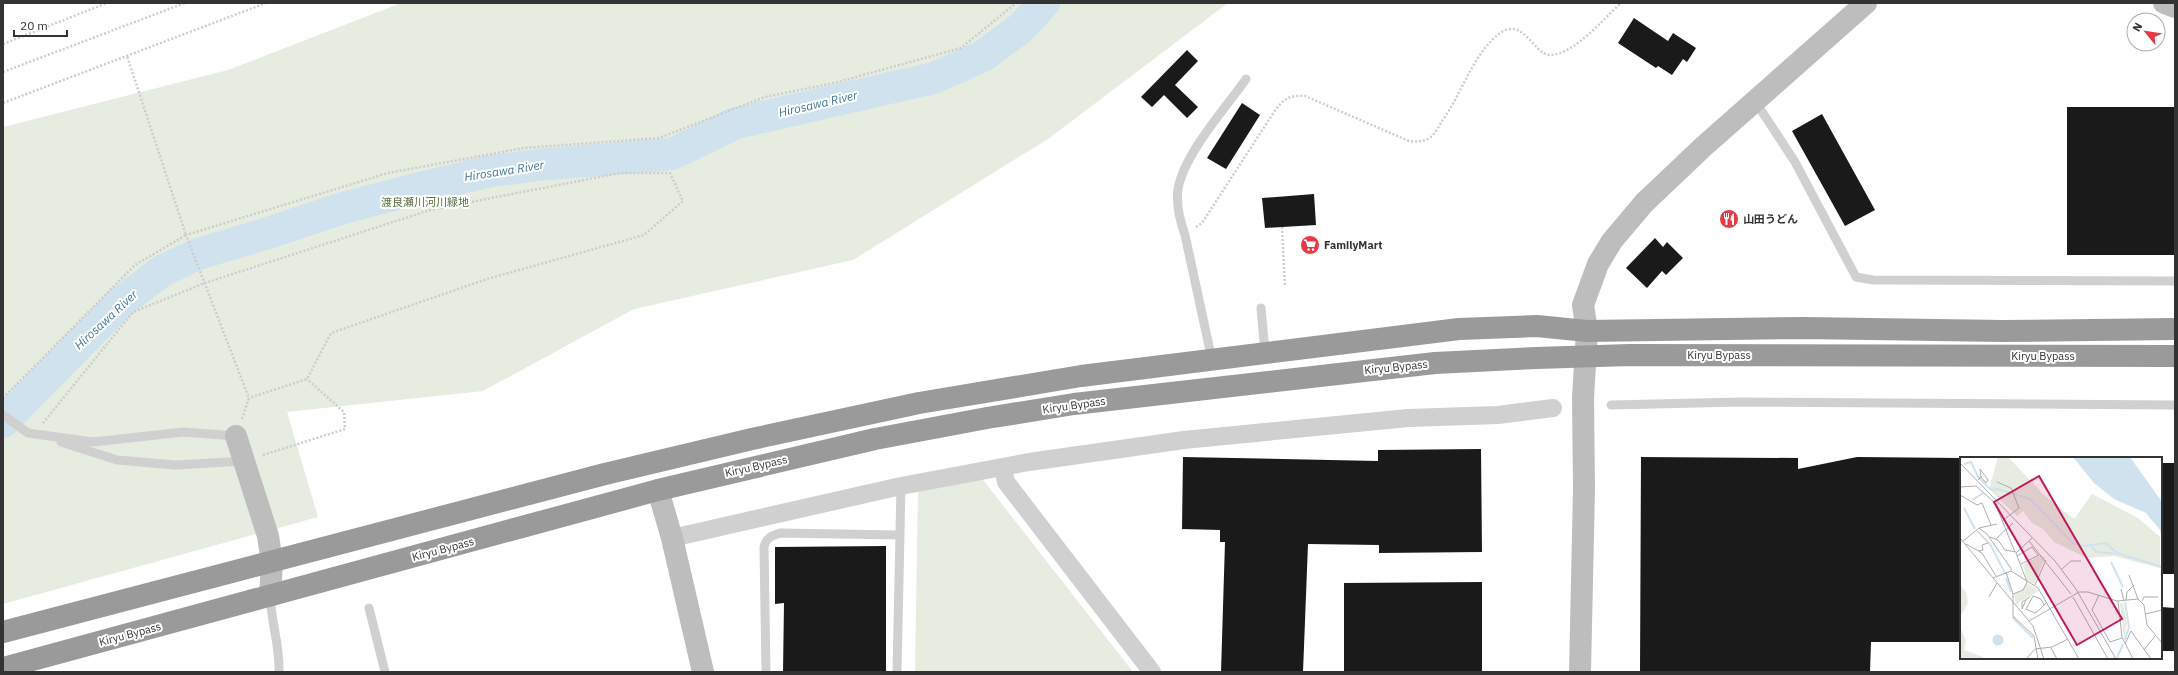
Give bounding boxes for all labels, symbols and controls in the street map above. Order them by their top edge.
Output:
scale bar [14,12,67,38]
north arrow [2126,12,2166,52]
text: 20 m [20,18,48,33]
text: N [2129,20,2145,34]
water label: Hirosawa River [777,87,859,120]
water label: Hirosawa River [463,157,545,184]
park label: 渡良瀬川河川緑地 [381,195,469,209]
restaurant icon: 山田うどん [1718,208,1740,230]
place label: 山田うどん [1743,212,1798,226]
supermarket icon: FamilyMart [1299,234,1321,256]
place label: FamilyMart [1324,238,1382,252]
water label: Hirosawa River [71,286,141,353]
street label: Kiryu Bypass [1687,348,1751,362]
street label: Kiryu Bypass [2011,349,2075,363]
street label: Kiryu Bypass [1364,357,1428,377]
street label: Kiryu Bypass [1041,394,1107,416]
street label: Kiryu Bypass [723,452,789,480]
inset map [1960,457,2162,659]
street label: Kiryu Bypass [410,534,476,564]
street label: Kiryu Bypass [97,619,163,649]

